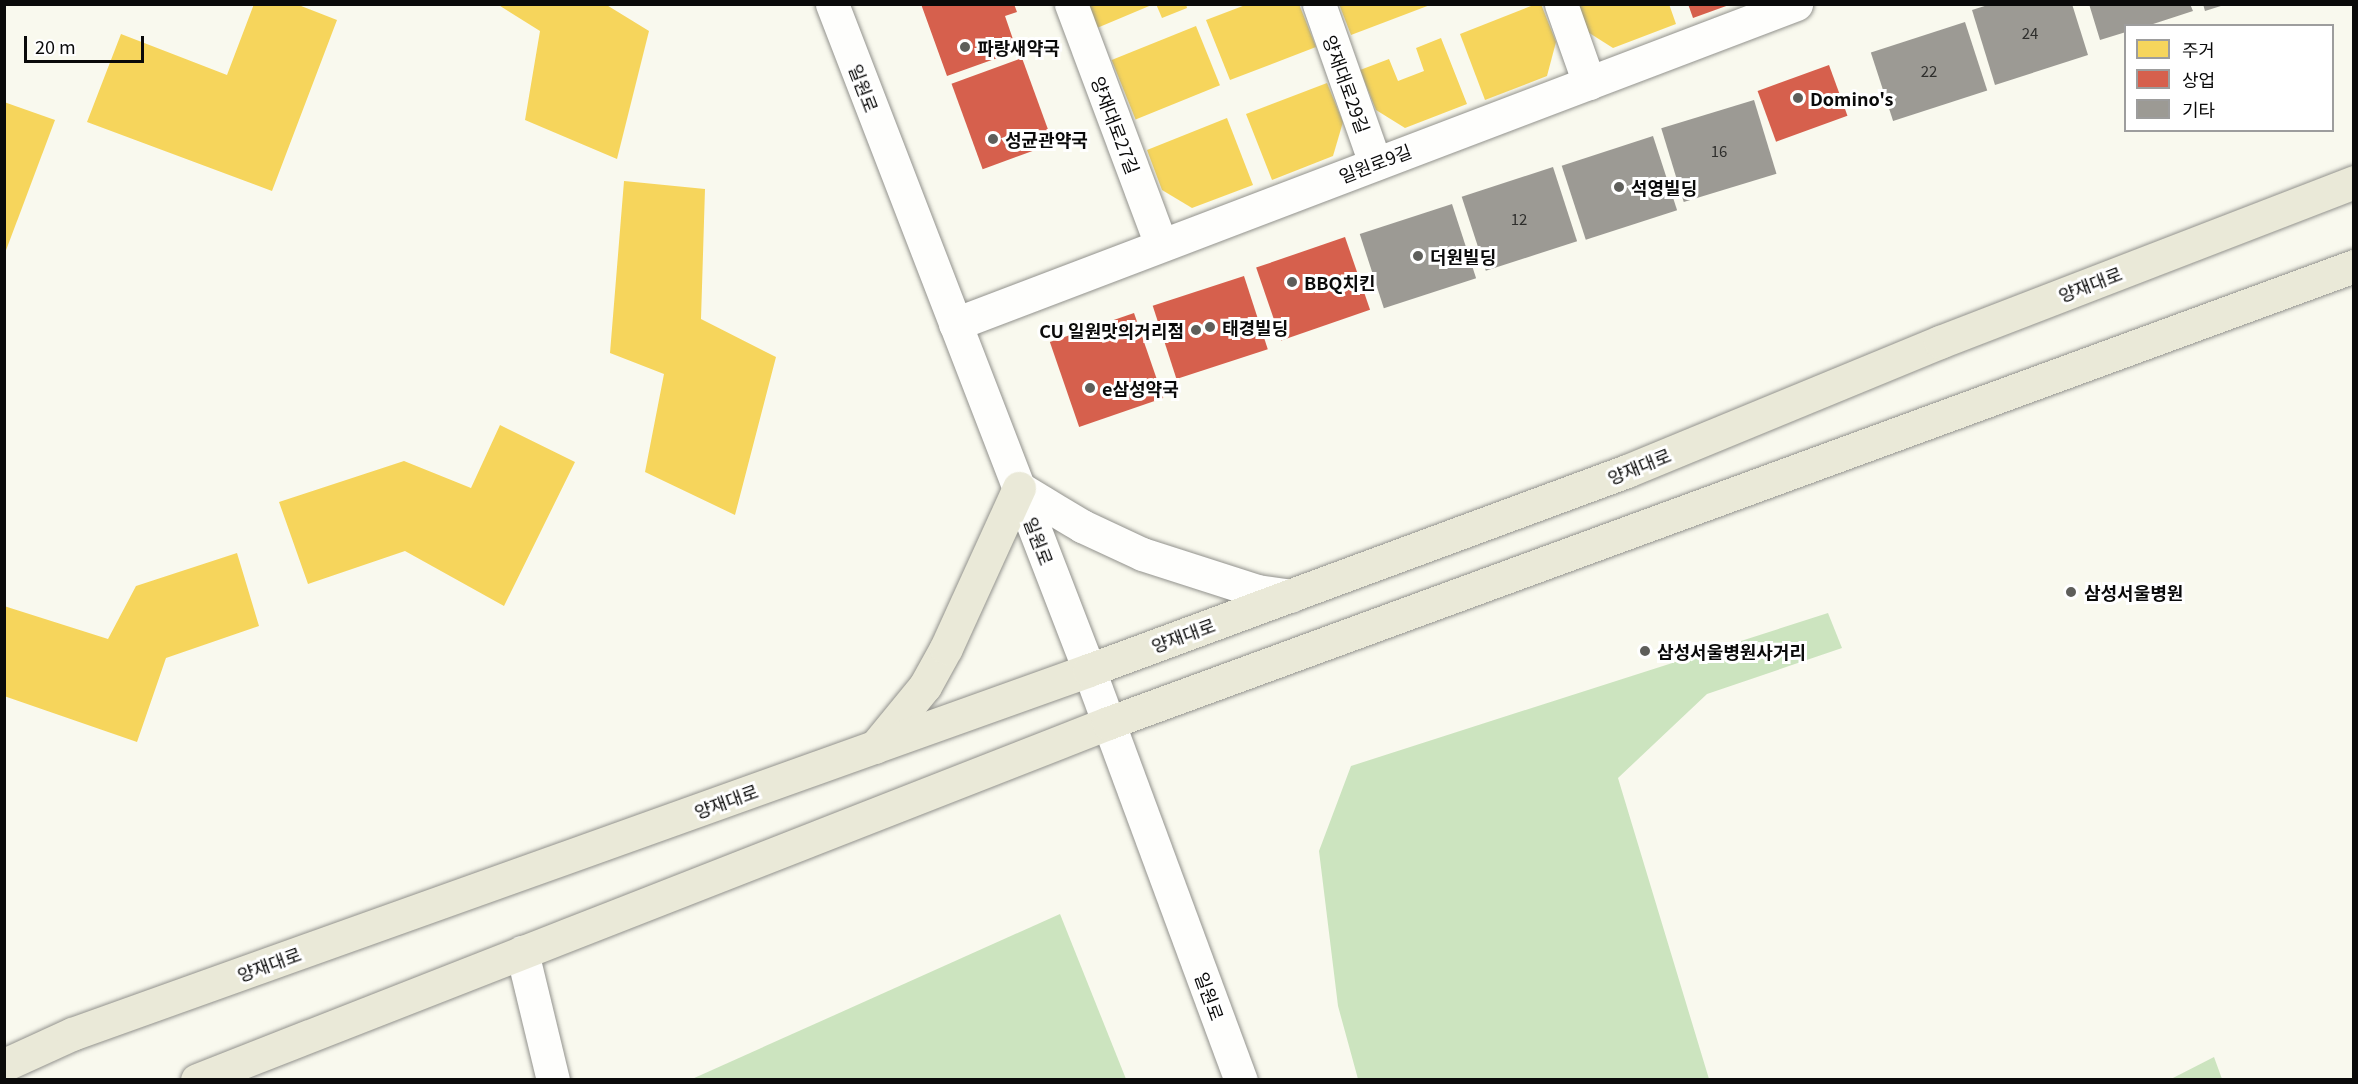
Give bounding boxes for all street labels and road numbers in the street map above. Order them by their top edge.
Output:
street label: 양재대로29길 [1319,32,1375,136]
street label: 일원로 [845,61,883,115]
street label: 양재대로27길 [1088,73,1144,177]
street label: 일원로9길 [1336,139,1414,187]
street label: 양재대로 [2055,262,2125,306]
street label: 양재대로 [1604,444,1674,488]
street label: 일원로 [1020,514,1058,568]
street label: 양재대로 [1148,614,1218,656]
street label: 양재대로 [691,780,761,822]
street label: 양재대로 [234,943,304,985]
street label: 일원로 [1191,969,1229,1023]

